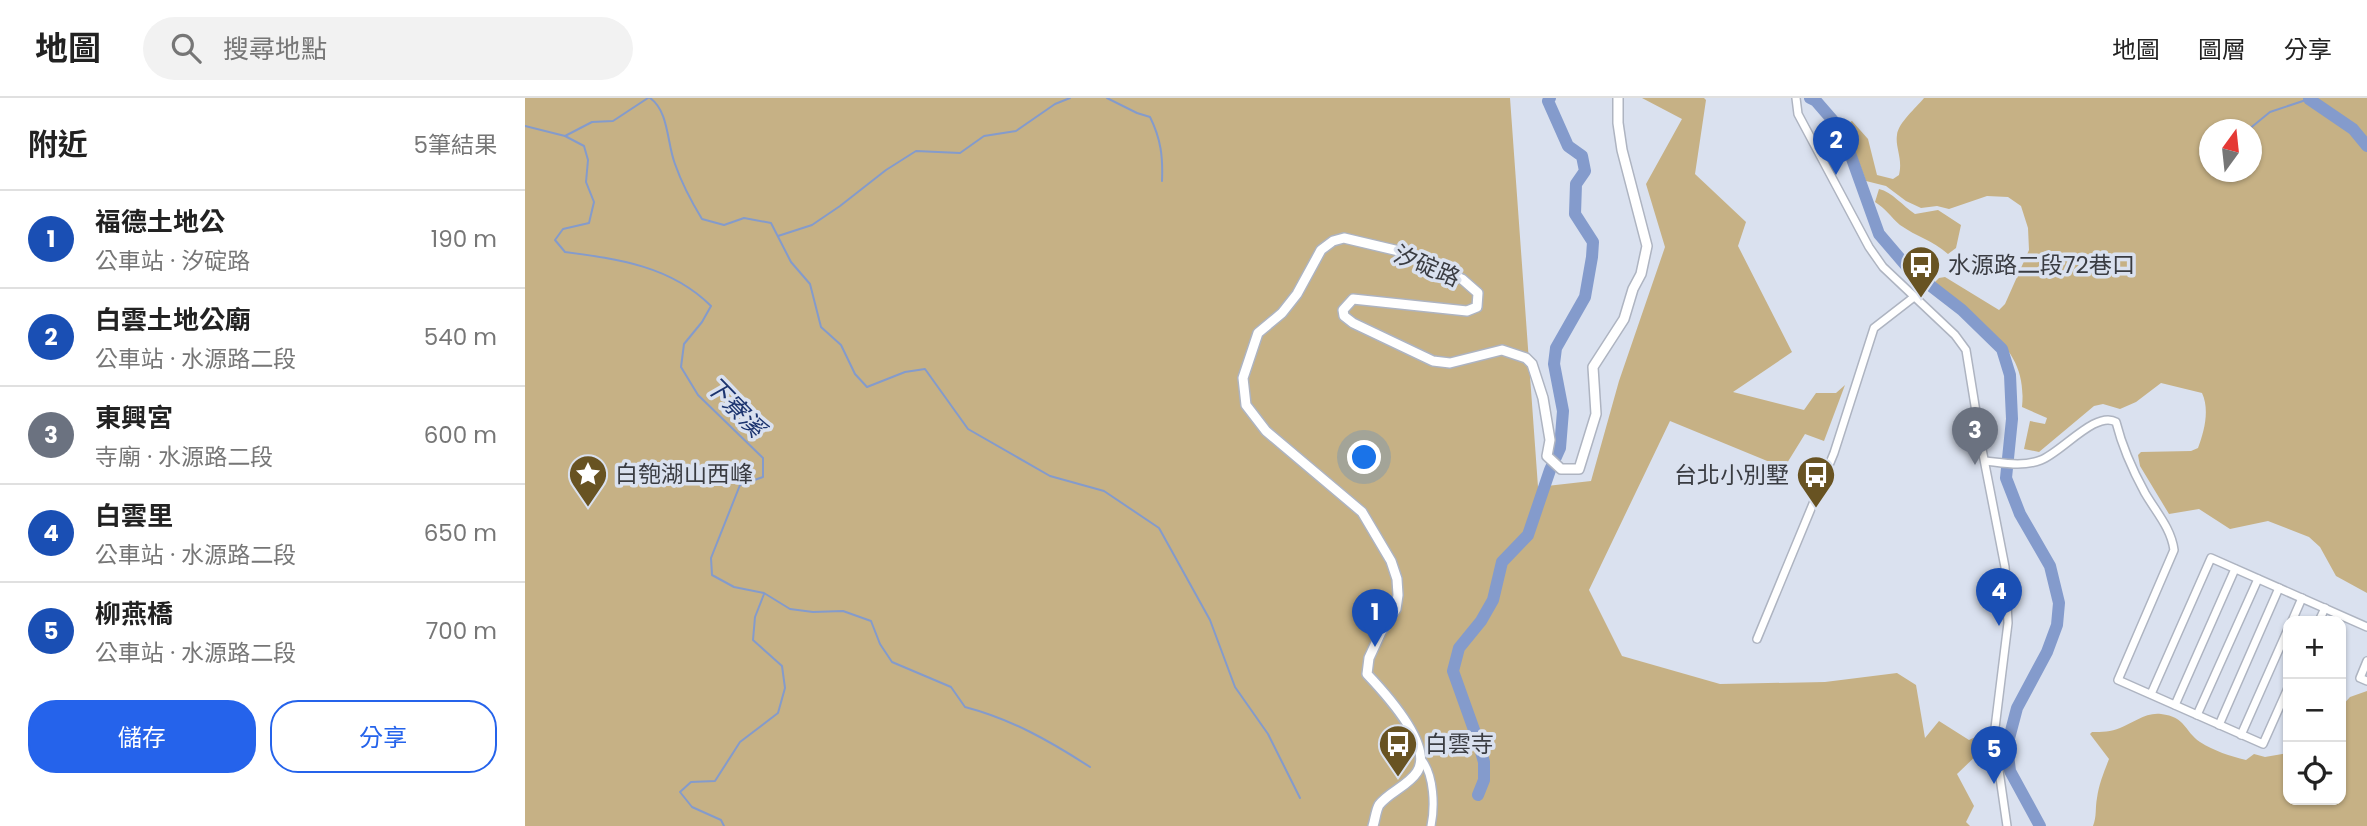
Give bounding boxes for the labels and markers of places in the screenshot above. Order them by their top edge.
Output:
pin: 2 [1813,117,1859,175]
bus stop icon: 水源路二段72巷口 [1900,244,1942,299]
place label: 水源路二段72巷口 [1948,249,2135,281]
pin: 3 [1952,407,1998,465]
place icon: 白匏湖山西峰 [567,453,609,508]
bus stop icon: 台北小別墅 [1795,454,1837,509]
place label: 白匏湖山西峰 [615,458,753,490]
place label: 台北小別墅 [1674,459,1789,491]
pin: 4 [1976,568,2022,626]
pin: 1 [1352,589,1398,647]
bus stop icon: 白雲寺 [1377,723,1419,778]
pin: 5 [1971,726,2017,784]
place label: 白雲寺 [1425,728,1494,760]

